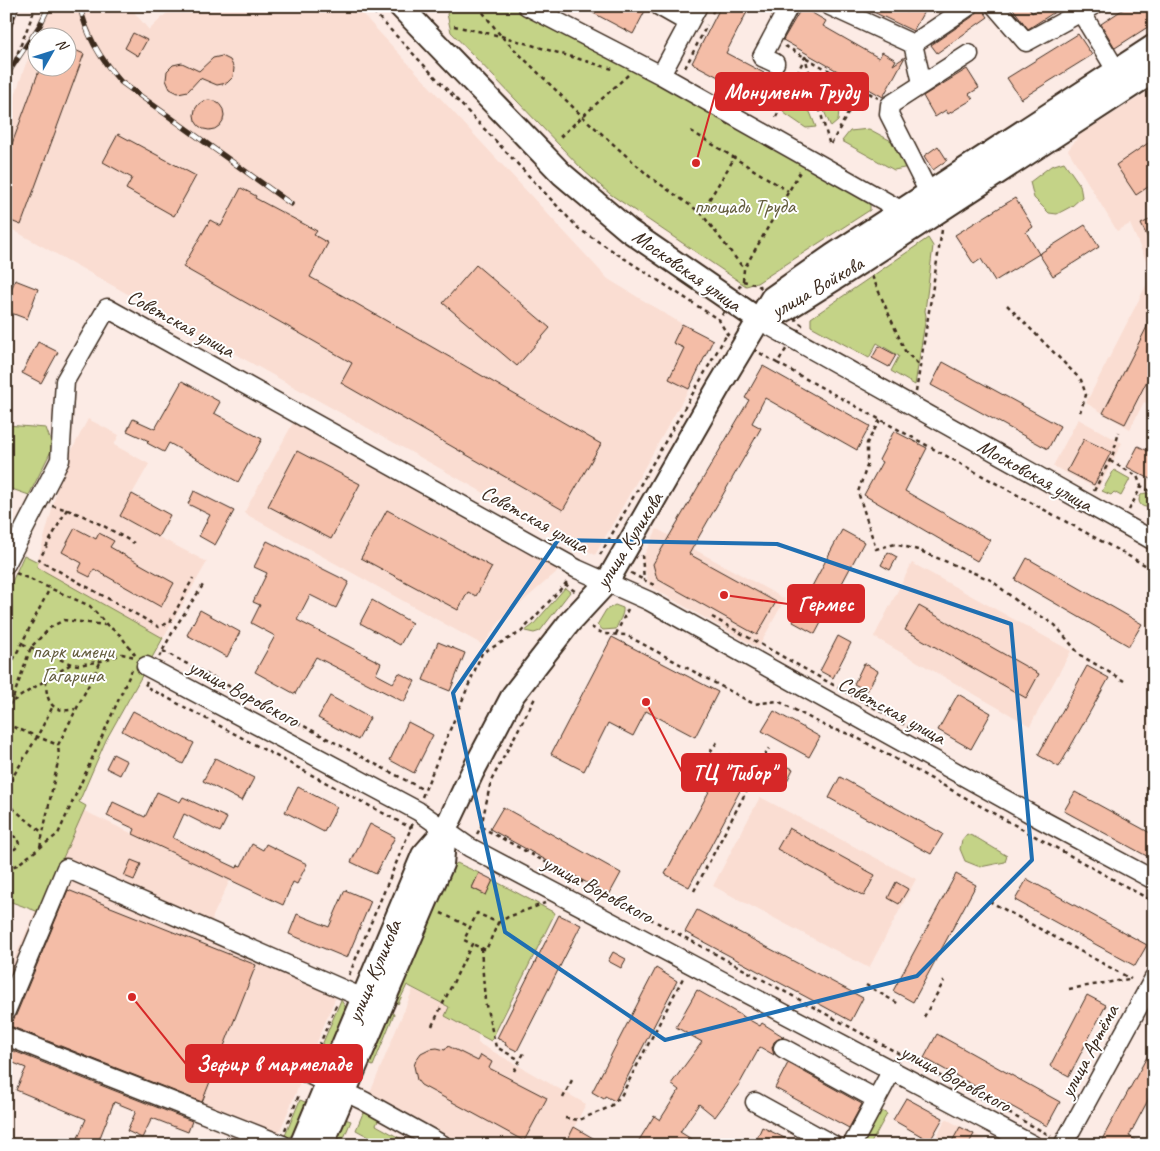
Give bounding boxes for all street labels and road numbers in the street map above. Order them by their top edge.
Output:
street label: Московская улица [627,223,748,318]
street label: улица Войкова [765,249,869,325]
street label: Советская улица [123,283,241,364]
street label: Московская улица [973,433,1099,518]
street label: Советская улица [477,479,595,560]
street label: улица Куликова [588,485,670,595]
street label: улица Воровского [183,652,305,734]
street label: Советская улица [834,670,952,751]
street label: улица Воровского [537,848,659,930]
street label: улица Куликова [340,914,408,1028]
street label: улица Артёма [1053,998,1125,1104]
street label: улица Воровского [895,1037,1017,1119]

